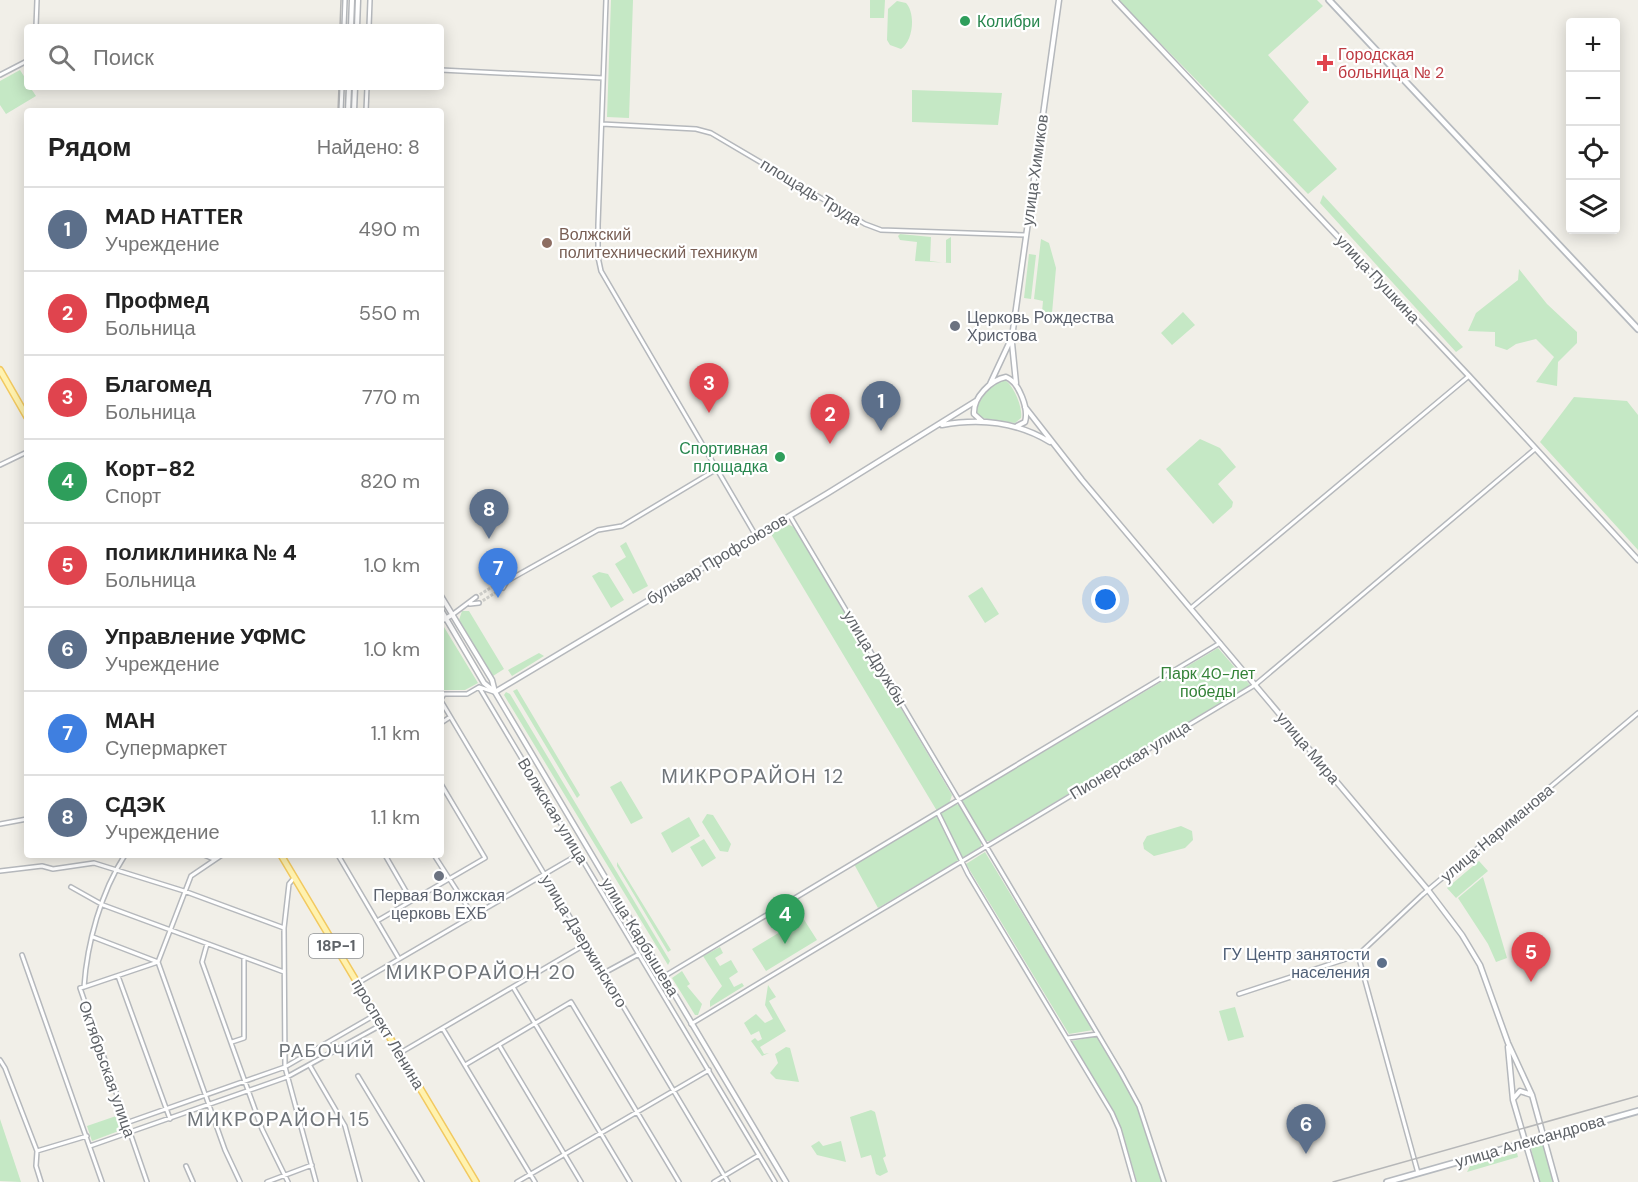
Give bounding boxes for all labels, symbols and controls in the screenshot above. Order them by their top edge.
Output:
place label: Колибри [977,11,1040,32]
marker: Колибри [958,14,972,28]
map controls [1566,18,1620,234]
button: + [1566,18,1620,72]
search box [24,24,444,90]
icon: search [45,41,78,74]
text: Поиск [93,43,154,72]
place label: Городская больница № 2 [1338,44,1444,83]
marker: Городская больница № 2 [1316,54,1334,72]
button: − [1566,72,1620,126]
street label: улица Химиков [1017,113,1053,227]
button: locate [1566,126,1620,180]
text: Рядом [48,130,131,164]
text: Найдено: 8 [317,134,420,160]
street label: площадь Труда [757,154,866,231]
button: layers [1566,180,1620,234]
text: MAD HATTER [105,202,243,231]
text: 1 [64,216,71,242]
text: 490 m [358,216,420,242]
place label: Волжский политехнический техникум [559,224,758,263]
street label: улица Пушкина [1331,230,1425,328]
text: Учреждение [105,231,220,257]
marker: Волжский политехнический техникум [540,236,554,250]
text: Профмед [105,286,209,315]
text: 2 [62,300,73,326]
text: 550 m [359,300,420,326]
place label: Церковь Рождества Христова [967,307,1114,346]
text: Больница [105,315,196,341]
marker: Церковь Рождества Христова [948,319,962,333]
pin: 3 [690,364,728,413]
text: Благомед [105,370,212,399]
pin: 1 [862,382,900,431]
text: 3 [61,384,74,410]
text: 770 m [362,384,420,410]
pin: 2 [810,394,850,444]
text: Больница [105,399,196,425]
place label: Спортивная площадка [679,438,768,477]
marker: Спортивная площадка [773,450,787,464]
text: Корт-82 [105,454,195,483]
text: 4 [61,468,74,494]
text: 820 m [360,468,420,494]
text: Спорт [105,483,161,509]
pin: 8 [470,490,508,539]
street label: бульвар Профсоюзов [643,509,791,609]
text: поликлиника № 4 [105,538,297,567]
pin: 7 [478,548,518,598]
text: 5 [61,552,74,578]
text: 1.0 km [364,552,420,578]
text: Больница [105,567,196,593]
your location [1091,585,1120,614]
street label: улица Дружбы [838,607,912,709]
text: Управление УФМС [105,622,306,651]
text: 6 [61,636,74,662]
text: 1.0 km [364,636,420,662]
text: Учреждение [105,651,220,677]
park label: Парк 40-лет победы [1161,663,1256,702]
text: МАН [105,706,155,735]
street label: улица Мира [1272,707,1344,789]
street label: Пионерская улица [1066,716,1194,804]
text: 7 [62,720,73,746]
text: 1.1 km [371,720,420,746]
text: Супермаркет [105,735,227,761]
street label: Волжская улица [513,754,593,868]
district label: МИКРОРАЙОН 12 [661,763,845,789]
street label: улица Нариманова [1436,779,1558,886]
text: СДЭК [105,790,165,819]
text: 8 [61,804,74,830]
text: 1.1 km [371,804,420,830]
text: Учреждение [105,819,220,845]
marker: Первая Волжская церковь ЕХБ [432,869,446,883]
street label: улица Дзержинского [536,871,632,1011]
street label: улица Карбышева [596,874,684,1000]
place label: Первая Волжская церковь ЕХБ [373,885,505,924]
pin: 4 [766,894,804,944]
pin: 5 [1512,932,1550,982]
road number: 18Р-1 [309,934,363,958]
place label: ГУ Центр занятости населения [1223,944,1370,983]
marker: ГУ Центр занятости населения [1375,956,1389,970]
district label: МИКРОРАЙОН 20 [386,959,576,985]
street label: проспект Ленина [347,975,429,1093]
street label: Октябрьская улица [74,998,140,1140]
district label: РАБОЧИЙ [279,1039,375,1063]
pin: 6 [1286,1104,1326,1154]
district label: МИКРОРАЙОН 15 [187,1106,371,1132]
street label: улица Александрова [1453,1110,1607,1172]

